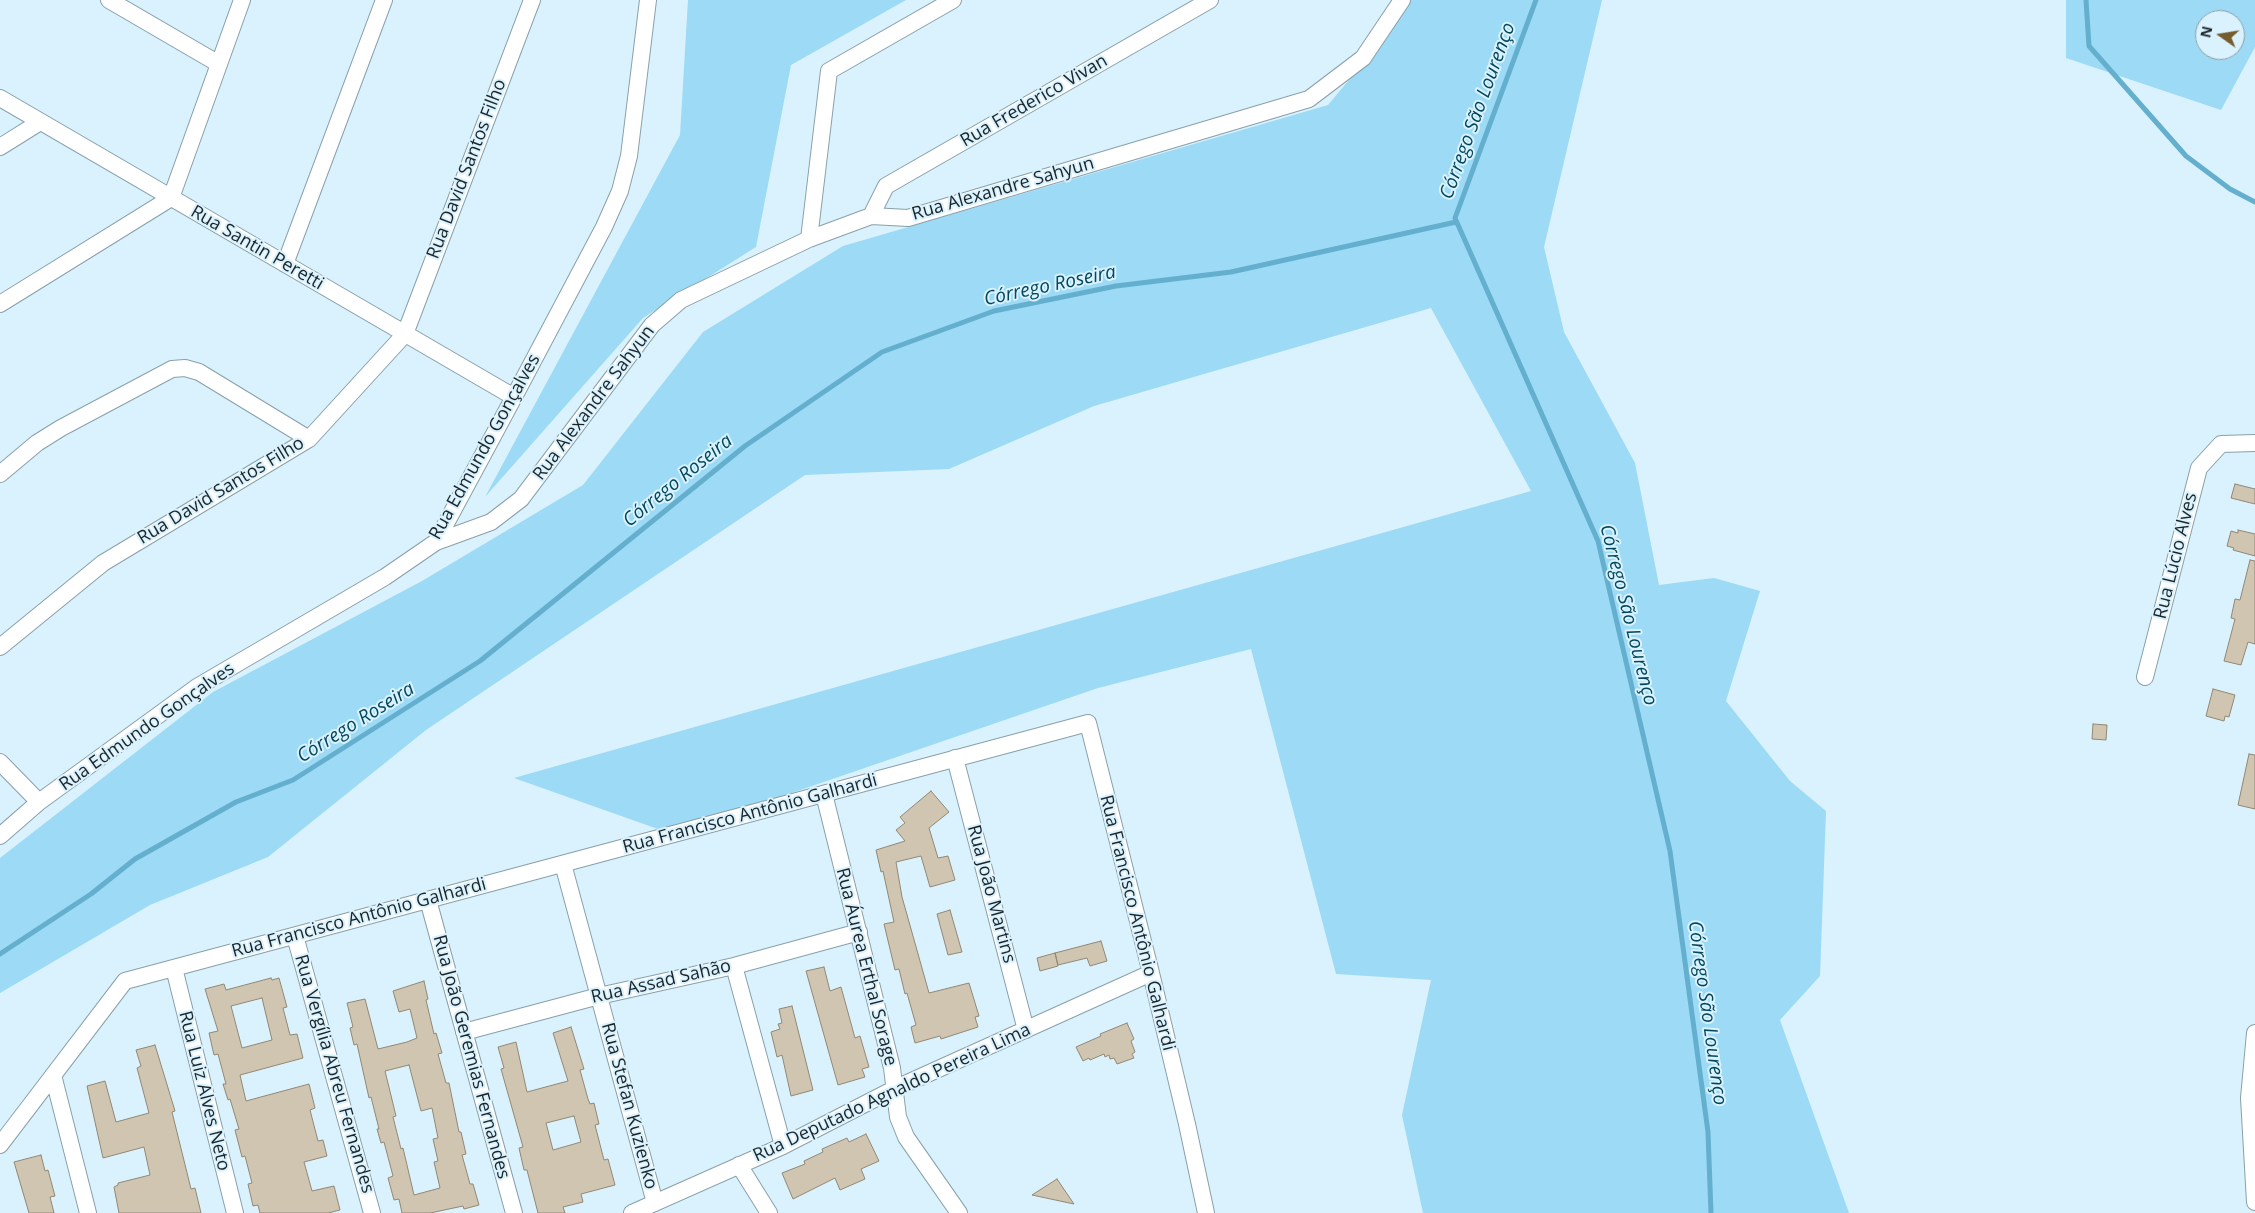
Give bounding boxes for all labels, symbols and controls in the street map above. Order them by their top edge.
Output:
north arrow [2195,10,2245,60]
water label: Córrego São Lourenço [1436,20,1520,202]
text: N [2195,24,2216,39]
street label: Rua Frederico Vivan [957,50,1111,152]
street label: Rua David Santos Filho [423,76,511,262]
street label: Rua Alexandre Sahyun [909,153,1097,225]
street label: Rua Santin Peretti [187,201,327,295]
water label: Córrego Roseira [982,261,1118,311]
street label: Rua Alexandre Sahyun [529,321,659,485]
street label: Rua Edmundo Gonçalves [425,350,545,544]
water label: Córrego Roseira [619,430,737,532]
street label: Rua David Santos Filho [134,433,308,549]
street label: Rua Lúcio Alves [2150,491,2202,621]
water label: Córrego São Lourenço [1594,522,1662,708]
street label: Rua Edmundo Gonçalves [55,658,239,796]
water label: Córrego Roseira [293,678,419,768]
street label: Rua Francisco Antônio Galhardi [620,770,880,858]
street label: Rua Francisco Antônio Galhardi [1095,793,1179,1053]
street label: Rua João Martins [962,823,1020,965]
street label: Rua Áurea Erthal Sorage [831,866,901,1068]
street label: Rua Francisco Antônio Galhardi [229,874,489,962]
water label: Córrego São Lourenço [1683,919,1731,1107]
street label: Rua João Geremias Fernandes [428,933,514,1181]
street label: Rua Vergília Abreu Fernandes [290,952,378,1196]
street label: Rua Assad Sahão [589,955,733,1009]
street label: Rua Luiz Alves Neto [174,1009,234,1173]
street label: Rua Deputado Agnaldo Pereira Lima [750,1019,1034,1167]
street label: Rua Stefan Kuzienko [596,1020,662,1192]

